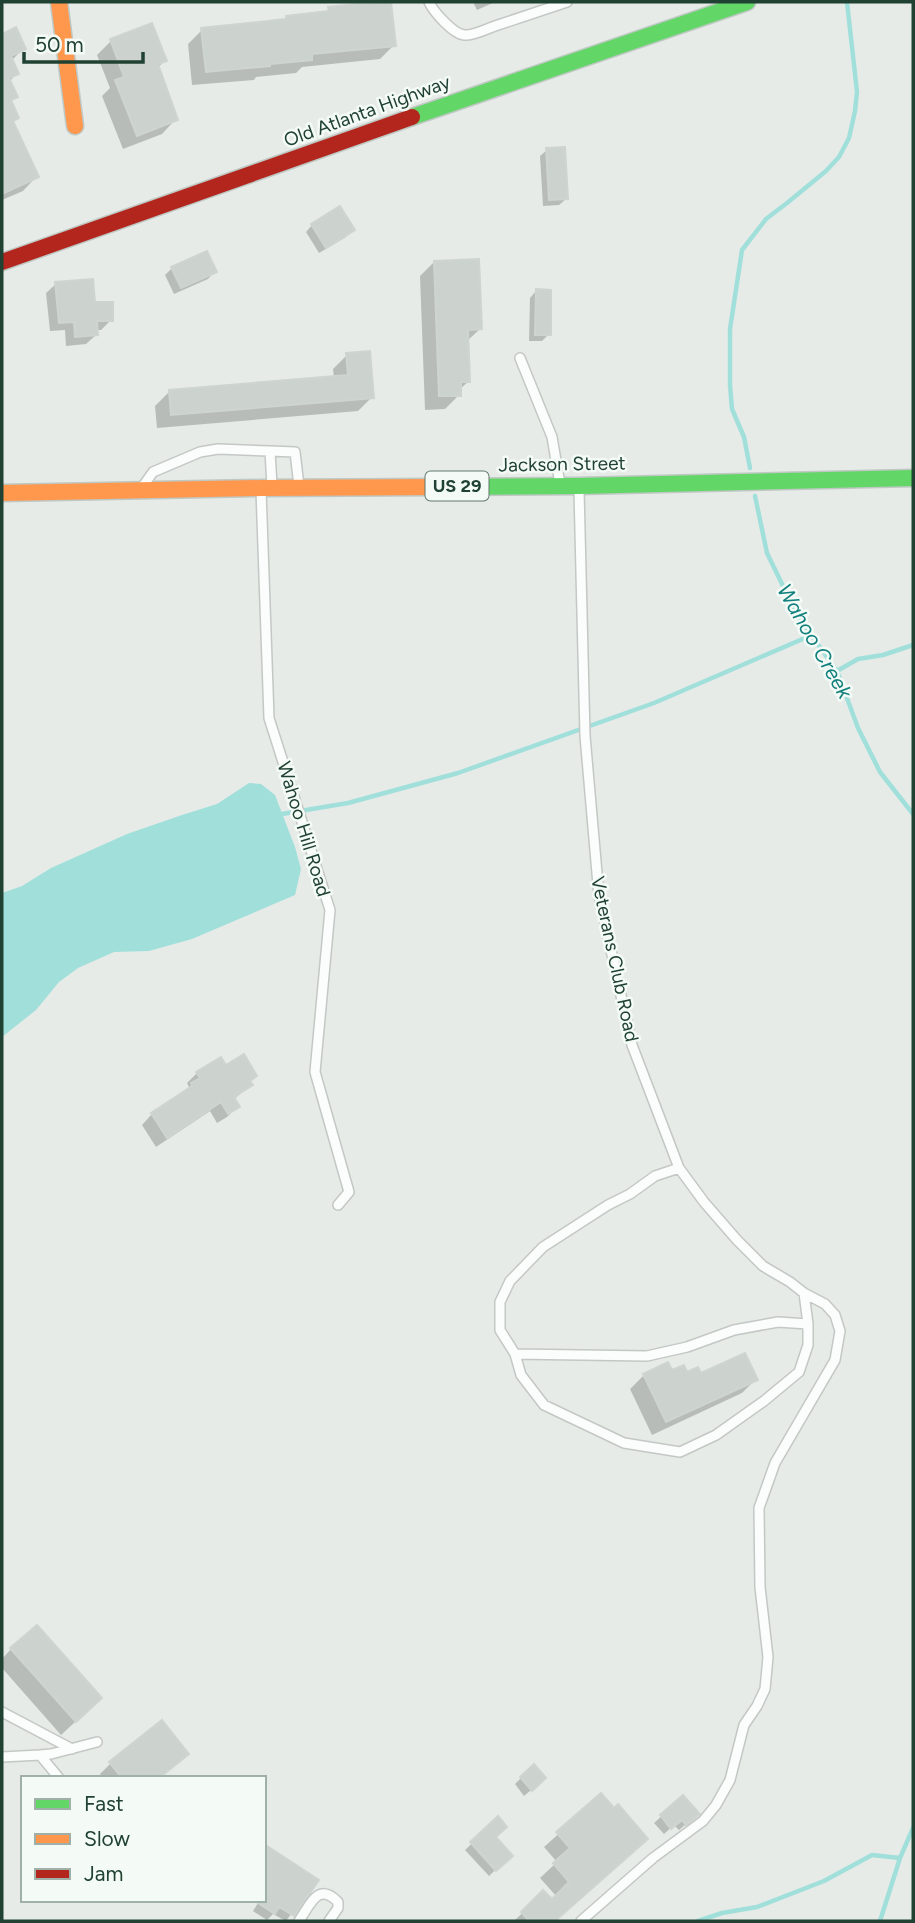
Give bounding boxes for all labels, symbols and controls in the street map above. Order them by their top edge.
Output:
scale bar [24,21,144,65]
text: 50 m [35,32,84,57]
street label: Old Atlanta Highway [281,70,453,152]
street label: Jackson Street [498,451,626,477]
road number: US 29 [426,472,489,500]
water label: Wahoo Creek [772,579,858,704]
street label: Wahoo Hill Road [273,759,335,899]
street label: Veterans Club Road [586,874,644,1044]
legend [21,1776,266,1902]
text: Fast [84,1791,124,1816]
text: Slow [84,1826,130,1851]
text: Jam [84,1861,123,1886]

